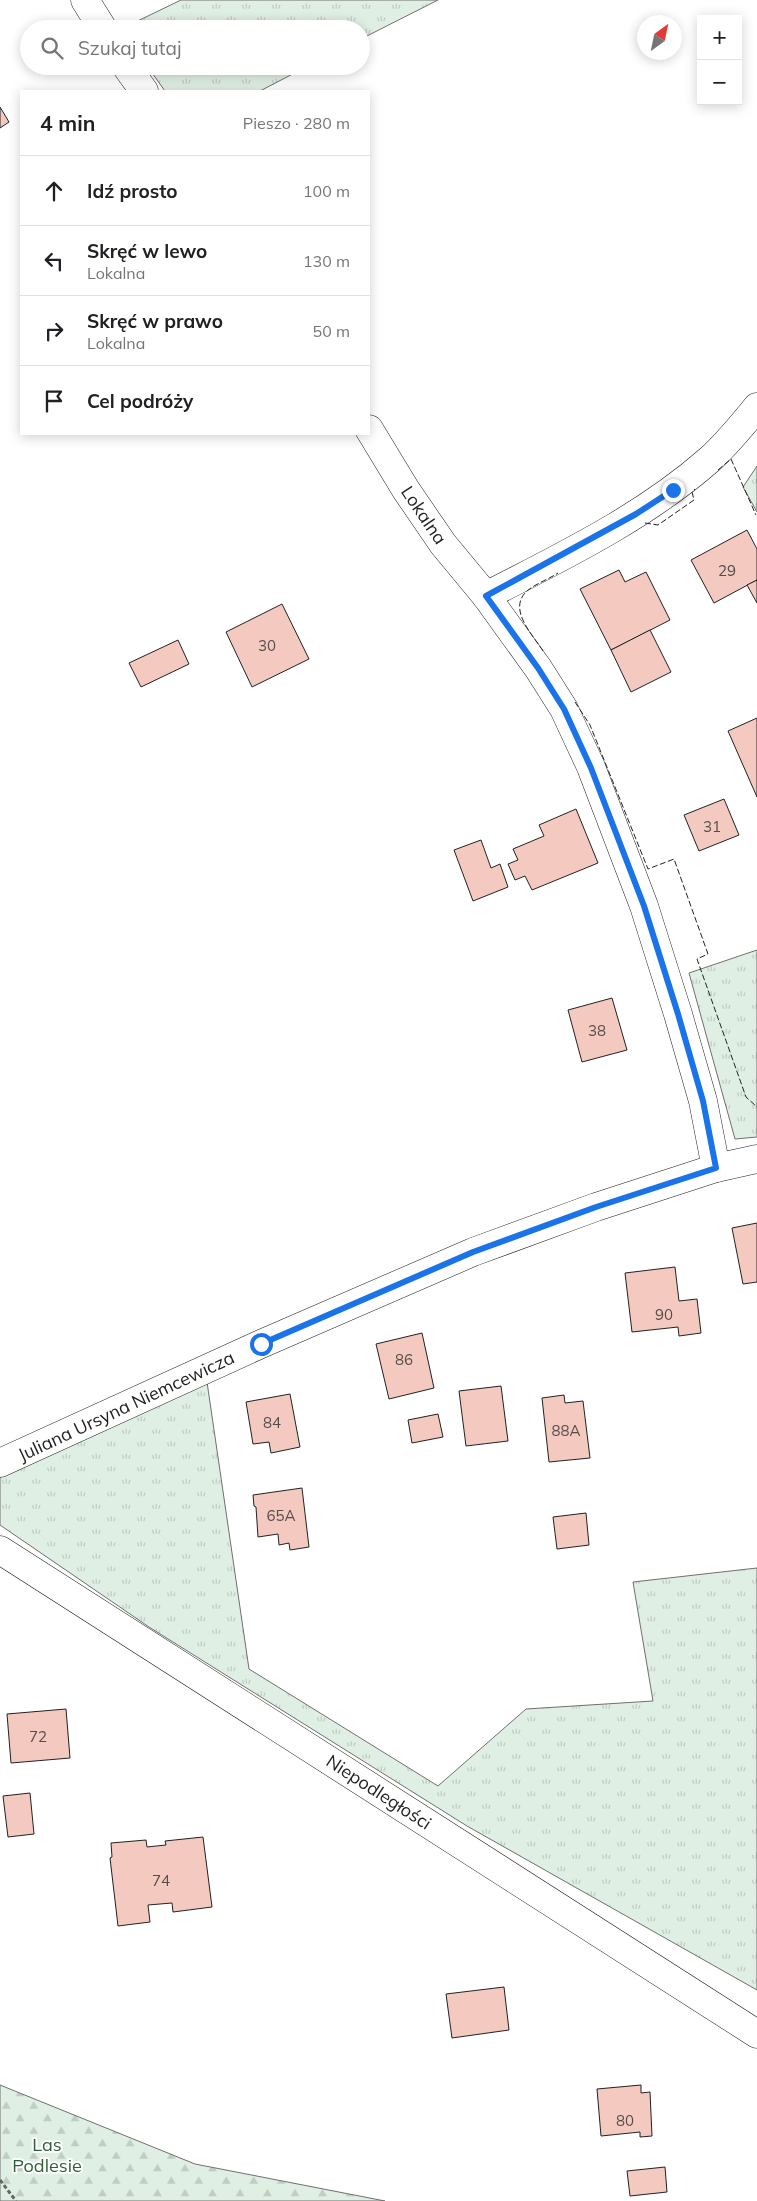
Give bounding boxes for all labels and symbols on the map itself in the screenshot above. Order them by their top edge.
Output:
north arrow [637,15,682,60]
route end [662,479,685,502]
street label: Lokalna [396,481,452,549]
house number: 29 [718,561,736,580]
house number: 30 [258,636,276,655]
house number: 31 [703,817,721,836]
house number: 38 [588,1021,606,1040]
house number: 90 [655,1305,673,1324]
route start [250,1333,273,1356]
street label: Juliana Ursyna Niemcewicza [14,1346,238,1466]
house number: 86 [395,1350,413,1369]
house number: 84 [263,1413,281,1432]
house number: 88A [551,1421,581,1440]
house number: 65A [266,1506,296,1525]
house number: 72 [29,1727,47,1746]
street label: Niepodległości [322,1749,436,1835]
house number: 74 [152,1871,170,1890]
house number: 80 [616,2111,634,2130]
park label: Las Podlesie [12,2133,82,2177]

